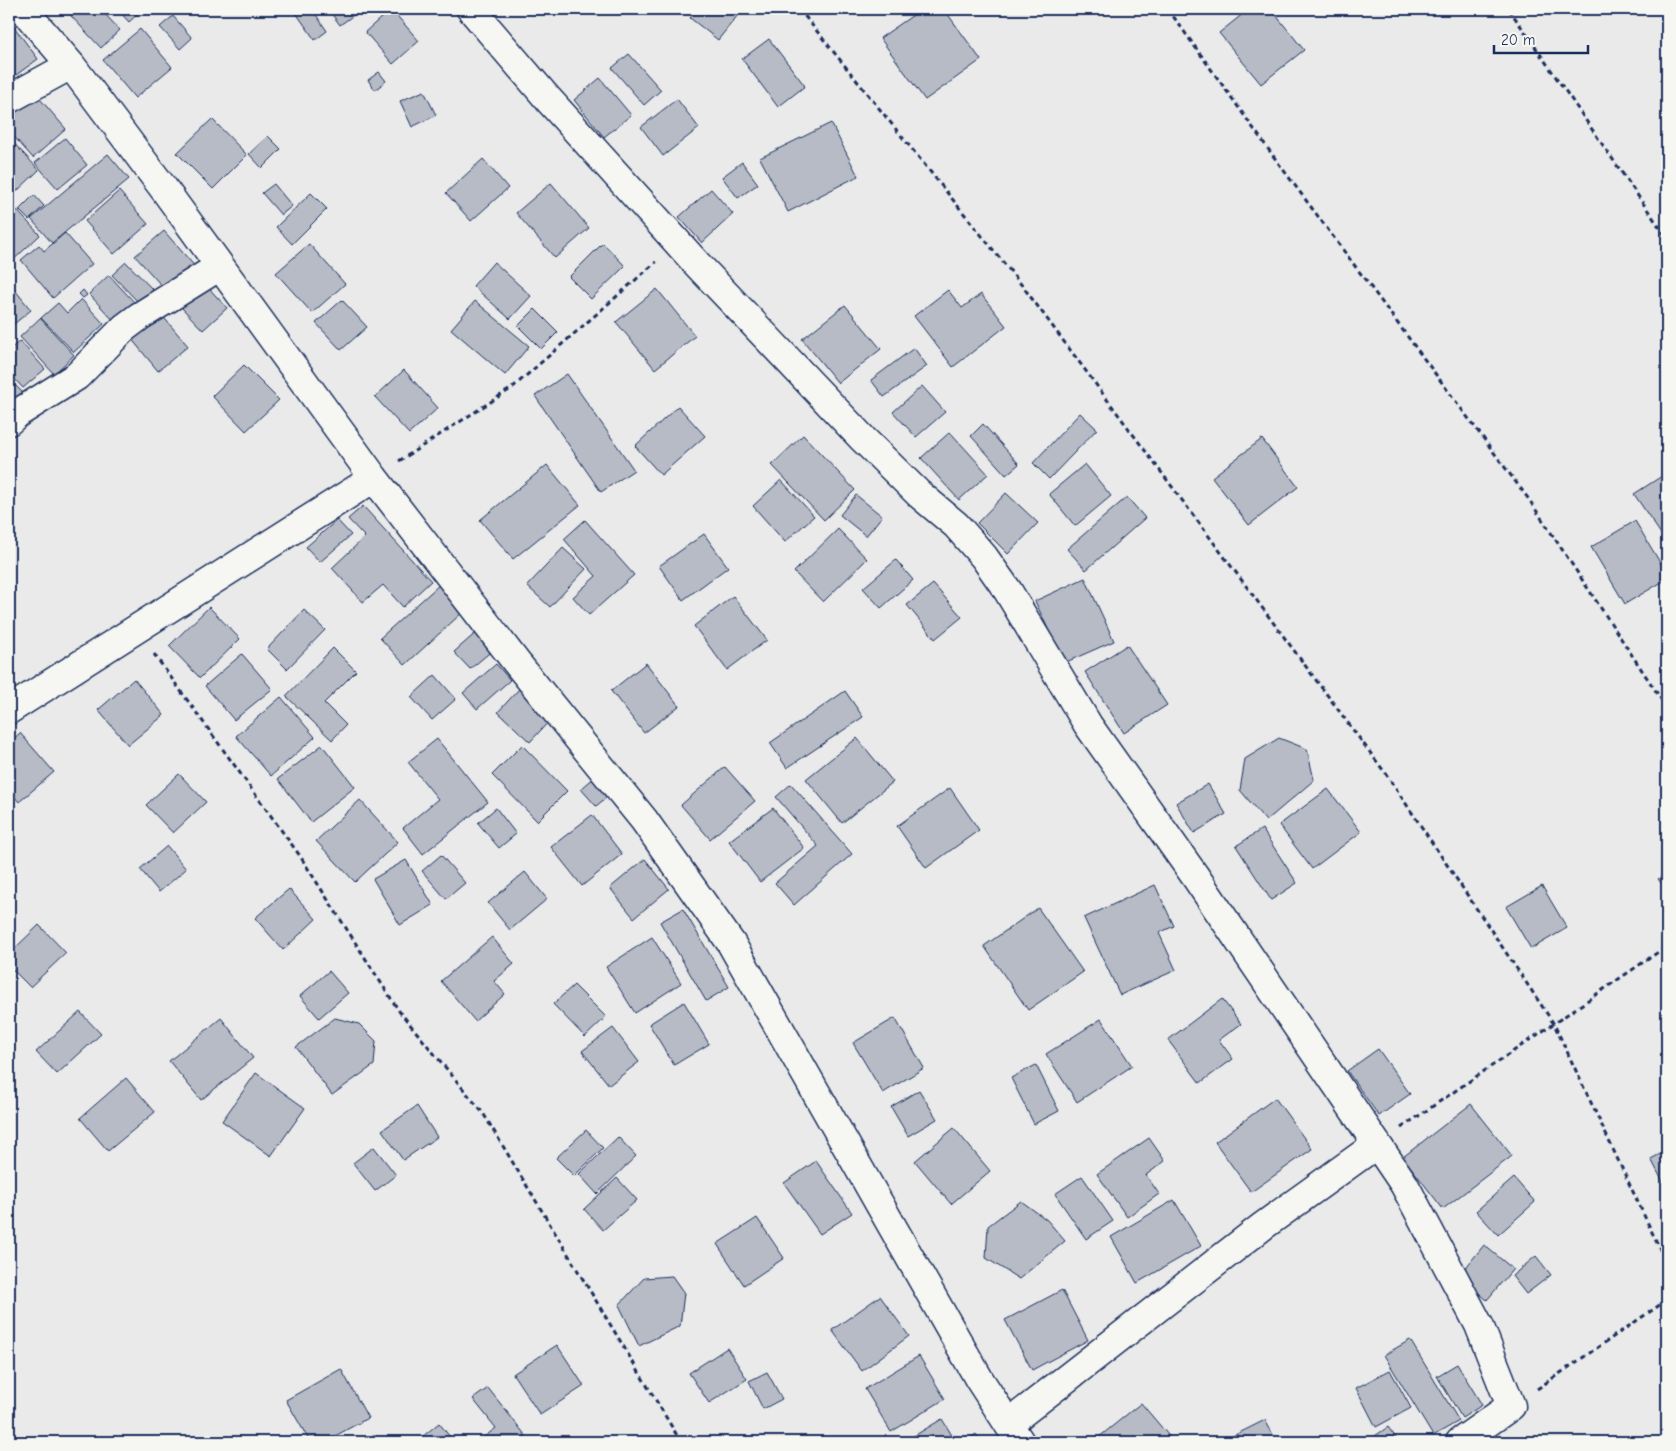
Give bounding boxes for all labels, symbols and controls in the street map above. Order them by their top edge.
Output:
scale bar [1494,22,1587,54]
text: 20 m [1501,31,1535,49]

